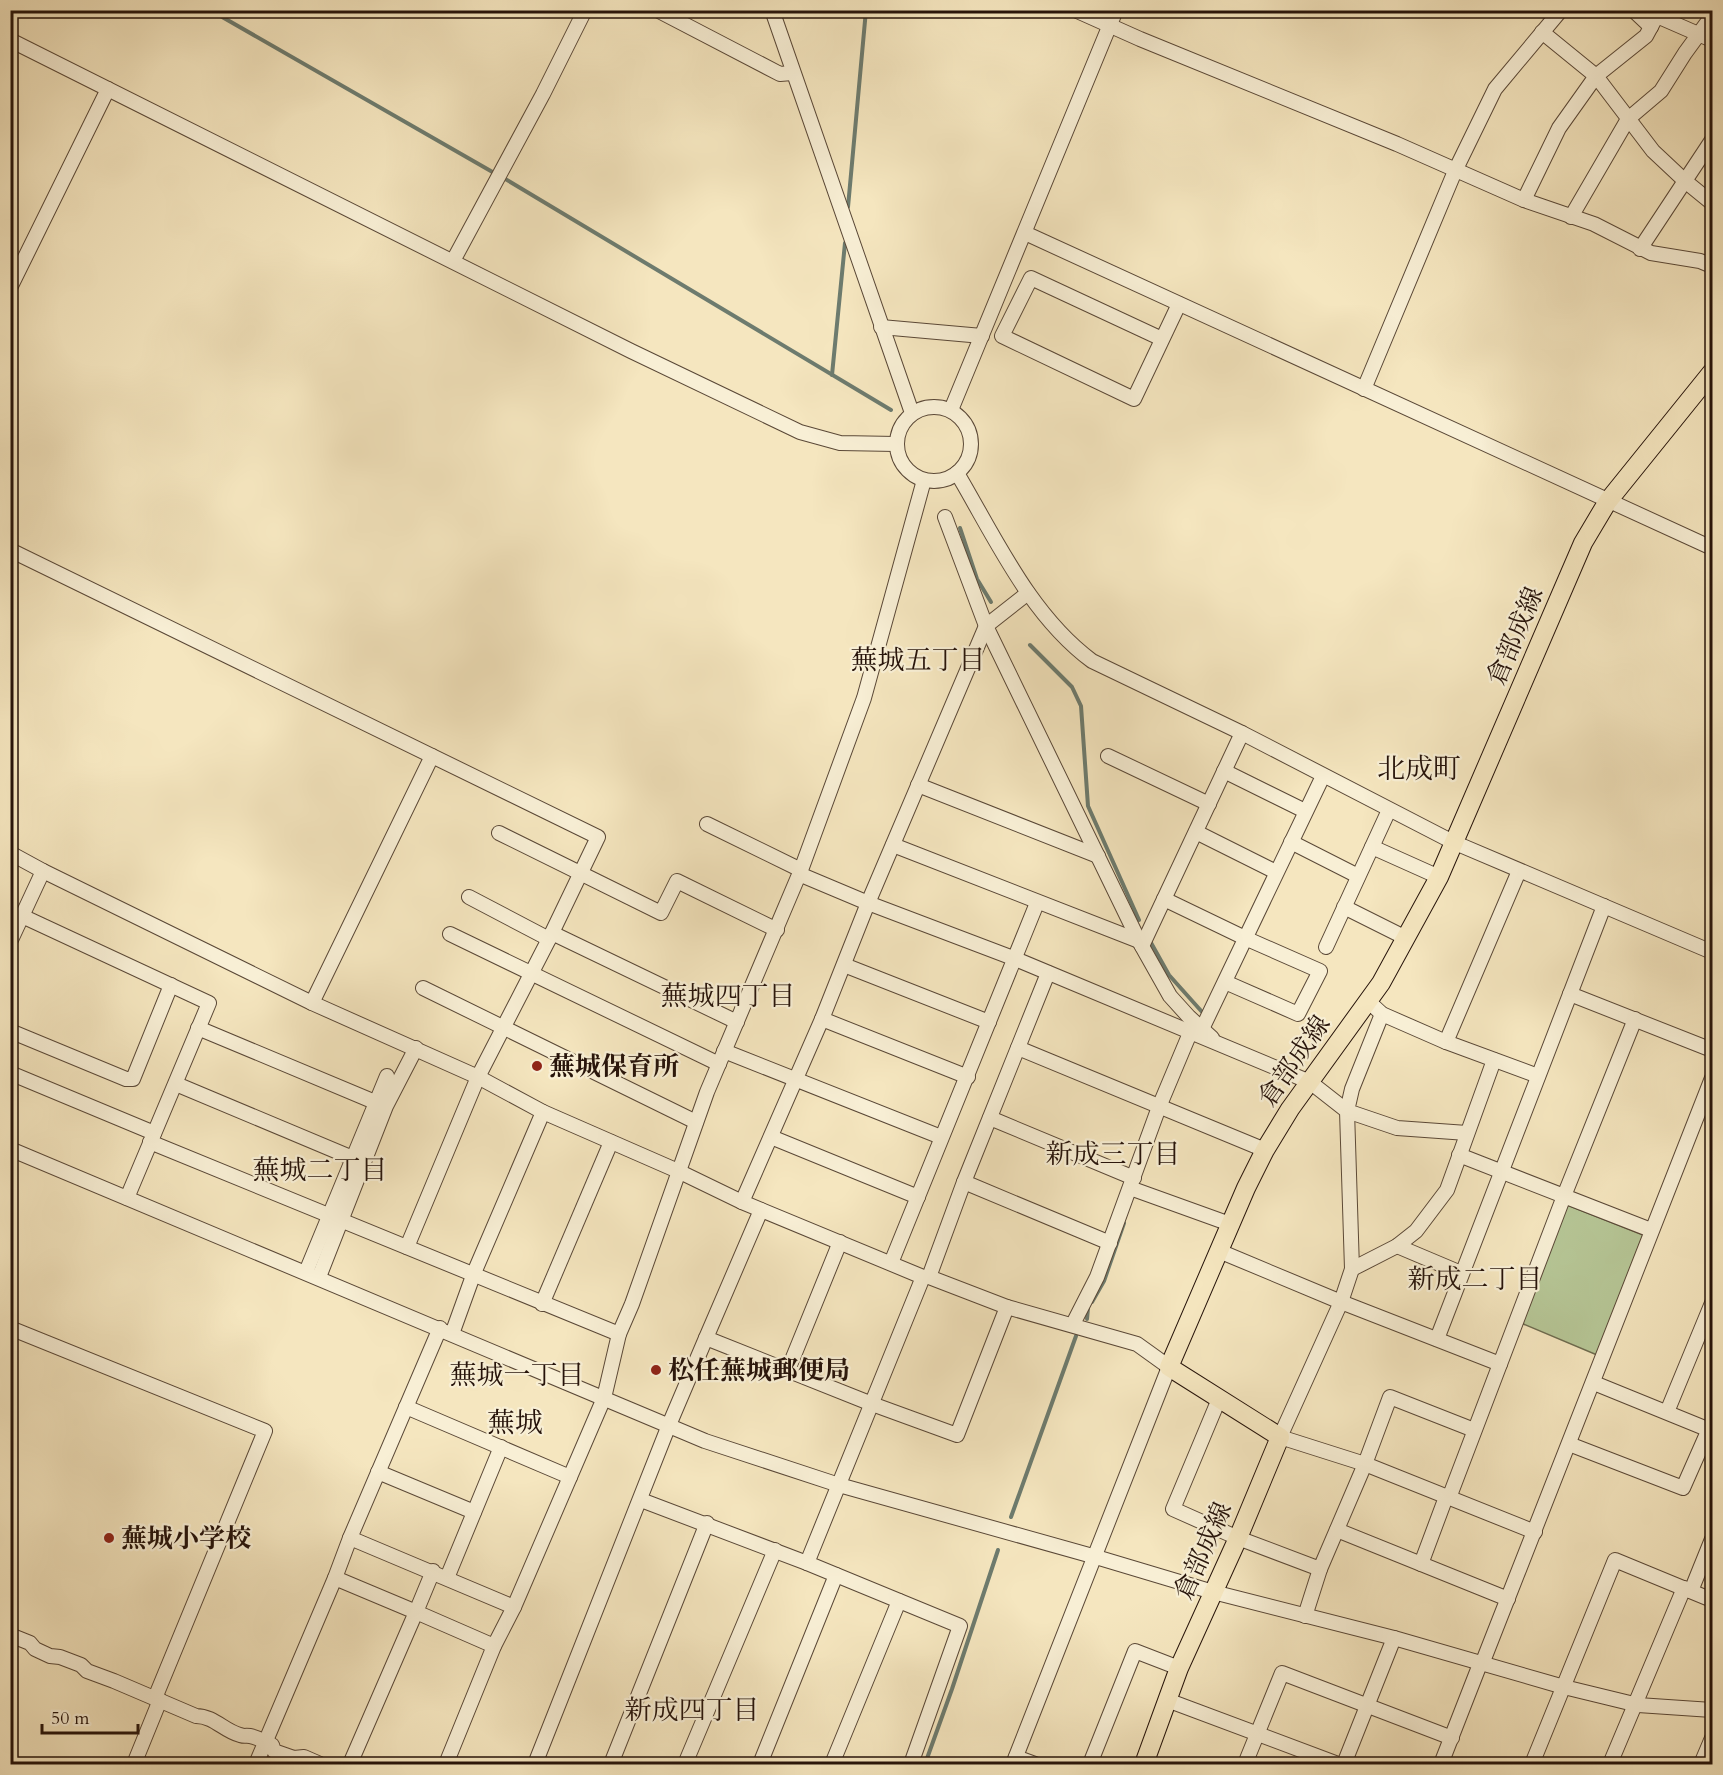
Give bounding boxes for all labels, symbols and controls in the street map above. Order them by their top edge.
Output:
street label: 倉部成線 [1479,581,1551,691]
district label: 蕪城五丁目 [851,642,986,679]
district label: 北成町 [1377,750,1461,788]
district label: 蕪城四丁目 [661,978,796,1015]
street label: 倉部成線 [1250,1008,1338,1114]
place label: 蕪城保育所 [549,1049,679,1084]
marker: 蕪城保育所 [530,1059,544,1073]
district label: 新成三丁目 [1046,1136,1181,1173]
district label: 蕪城二丁目 [253,1152,388,1189]
district label: 新成二丁目 [1408,1261,1543,1298]
place label: 松任蕪城郵便局 [668,1353,850,1388]
district label: 蕪城一丁目 [450,1357,585,1394]
marker: 松任蕪城郵便局 [649,1363,663,1377]
district label: 蕪城 [487,1404,543,1442]
street label: 倉部成線 [1166,1496,1240,1606]
place label: 蕪城小学校 [121,1521,251,1556]
marker: 蕪城小学校 [102,1531,116,1545]
district label: 新成四丁目 [625,1692,760,1729]
scale bar [42,1697,138,1735]
text: 50 m [51,1706,90,1731]

